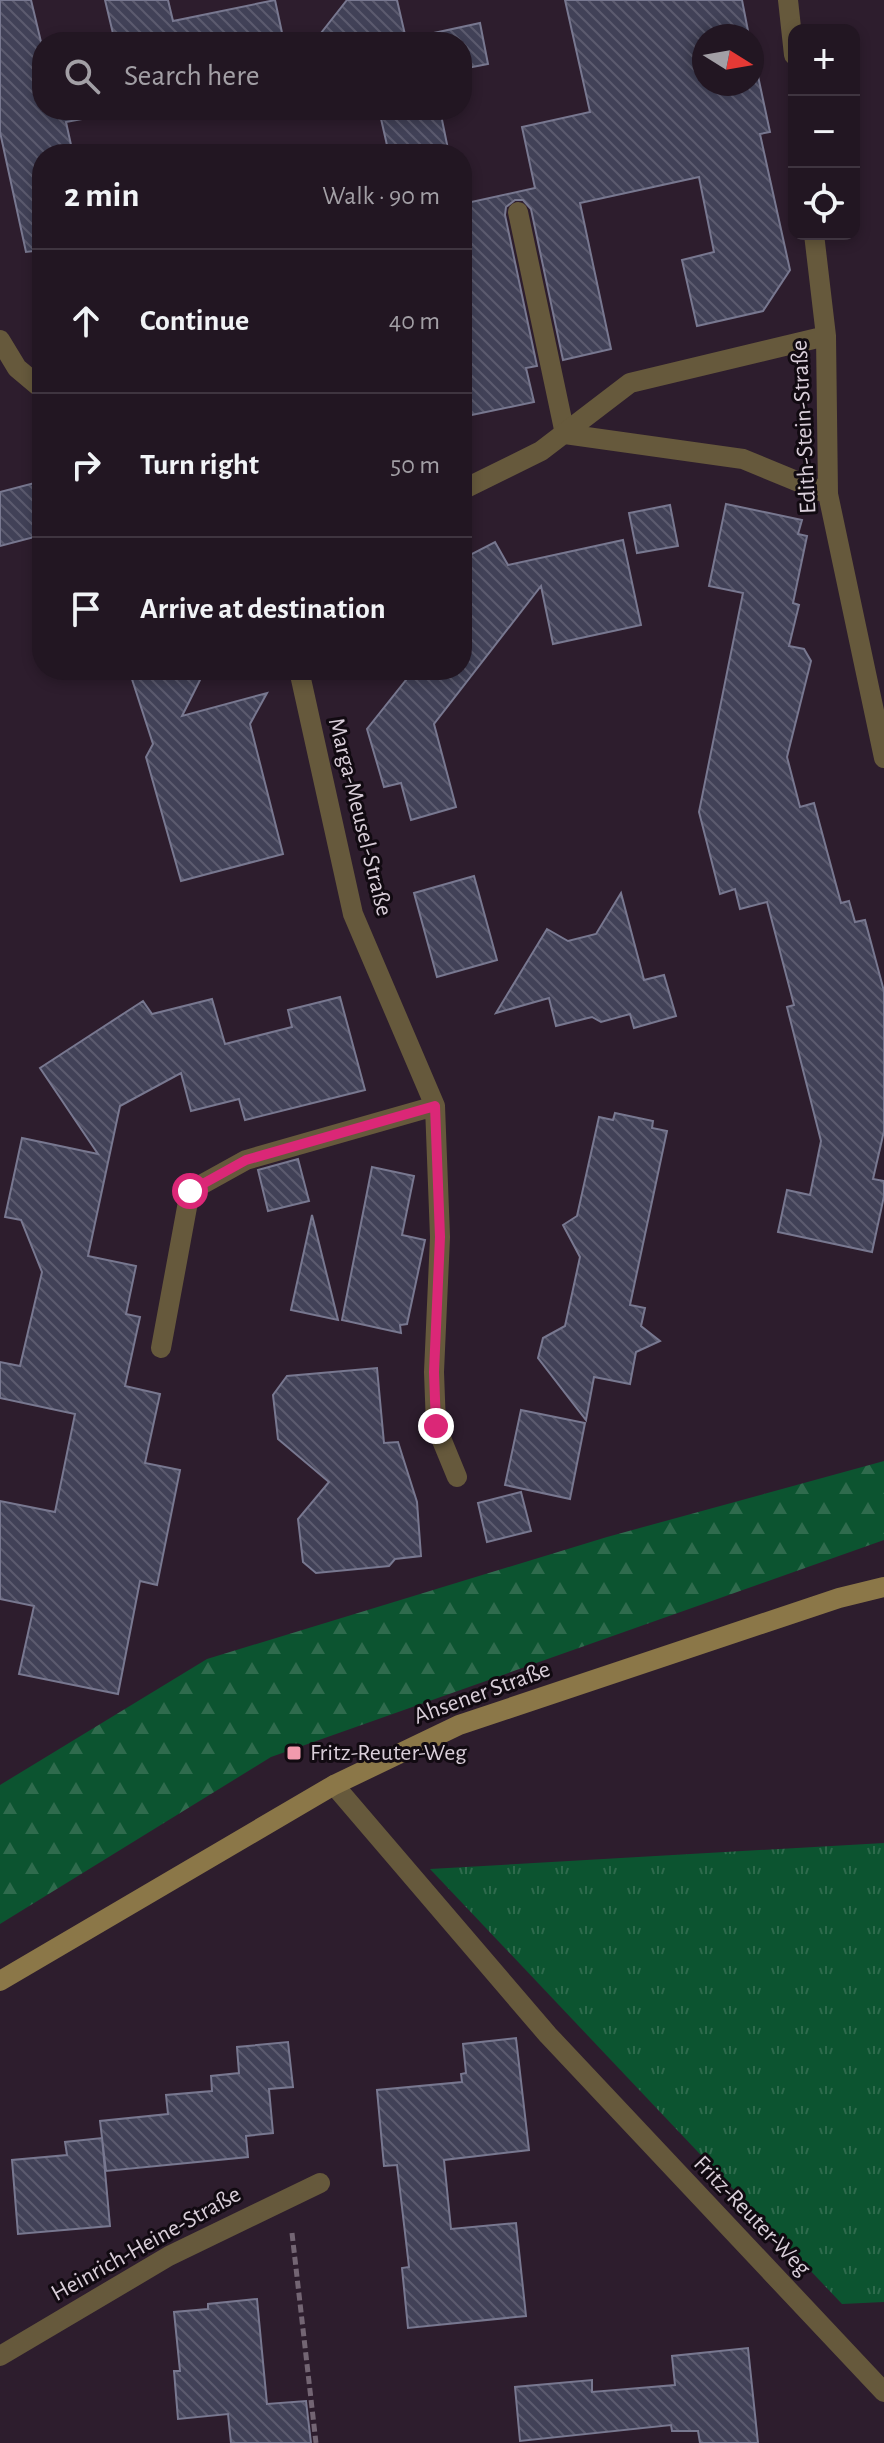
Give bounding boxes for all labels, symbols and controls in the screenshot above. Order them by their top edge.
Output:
north arrow [692,24,764,96]
map controls [788,24,860,240]
button: + [788,24,860,96]
search box [32,32,472,120]
icon: search [60,54,104,98]
text: Search here [124,61,260,91]
button: − [788,96,860,168]
button: locate [788,168,860,240]
text: 2 min [64,179,139,213]
text: Walk · 90 m [322,183,440,209]
icon: ahead [64,299,108,343]
text: Continue [140,306,249,336]
text: 40 m [389,308,440,334]
street label: Edith-Stein-Straße [787,340,821,514]
icon: right [64,443,108,487]
text: Turn right [140,450,259,480]
text: 50 m [390,452,440,478]
icon: arrive [64,587,108,631]
text: Arrive at destination [140,594,386,624]
street label: Marga-Meusel-Straße [324,715,396,919]
route start [172,1173,208,1209]
route end [418,1408,454,1444]
street label: Ahsener Straße [411,1657,553,1729]
place label: Fritz-Reuter-Weg [310,1741,467,1765]
marker: Fritz-Reuter-Weg [285,1744,303,1762]
street label: Fritz-Reuter-Weg [689,2151,815,2281]
street label: Heinrich-Heine-Straße [47,2182,245,2306]

